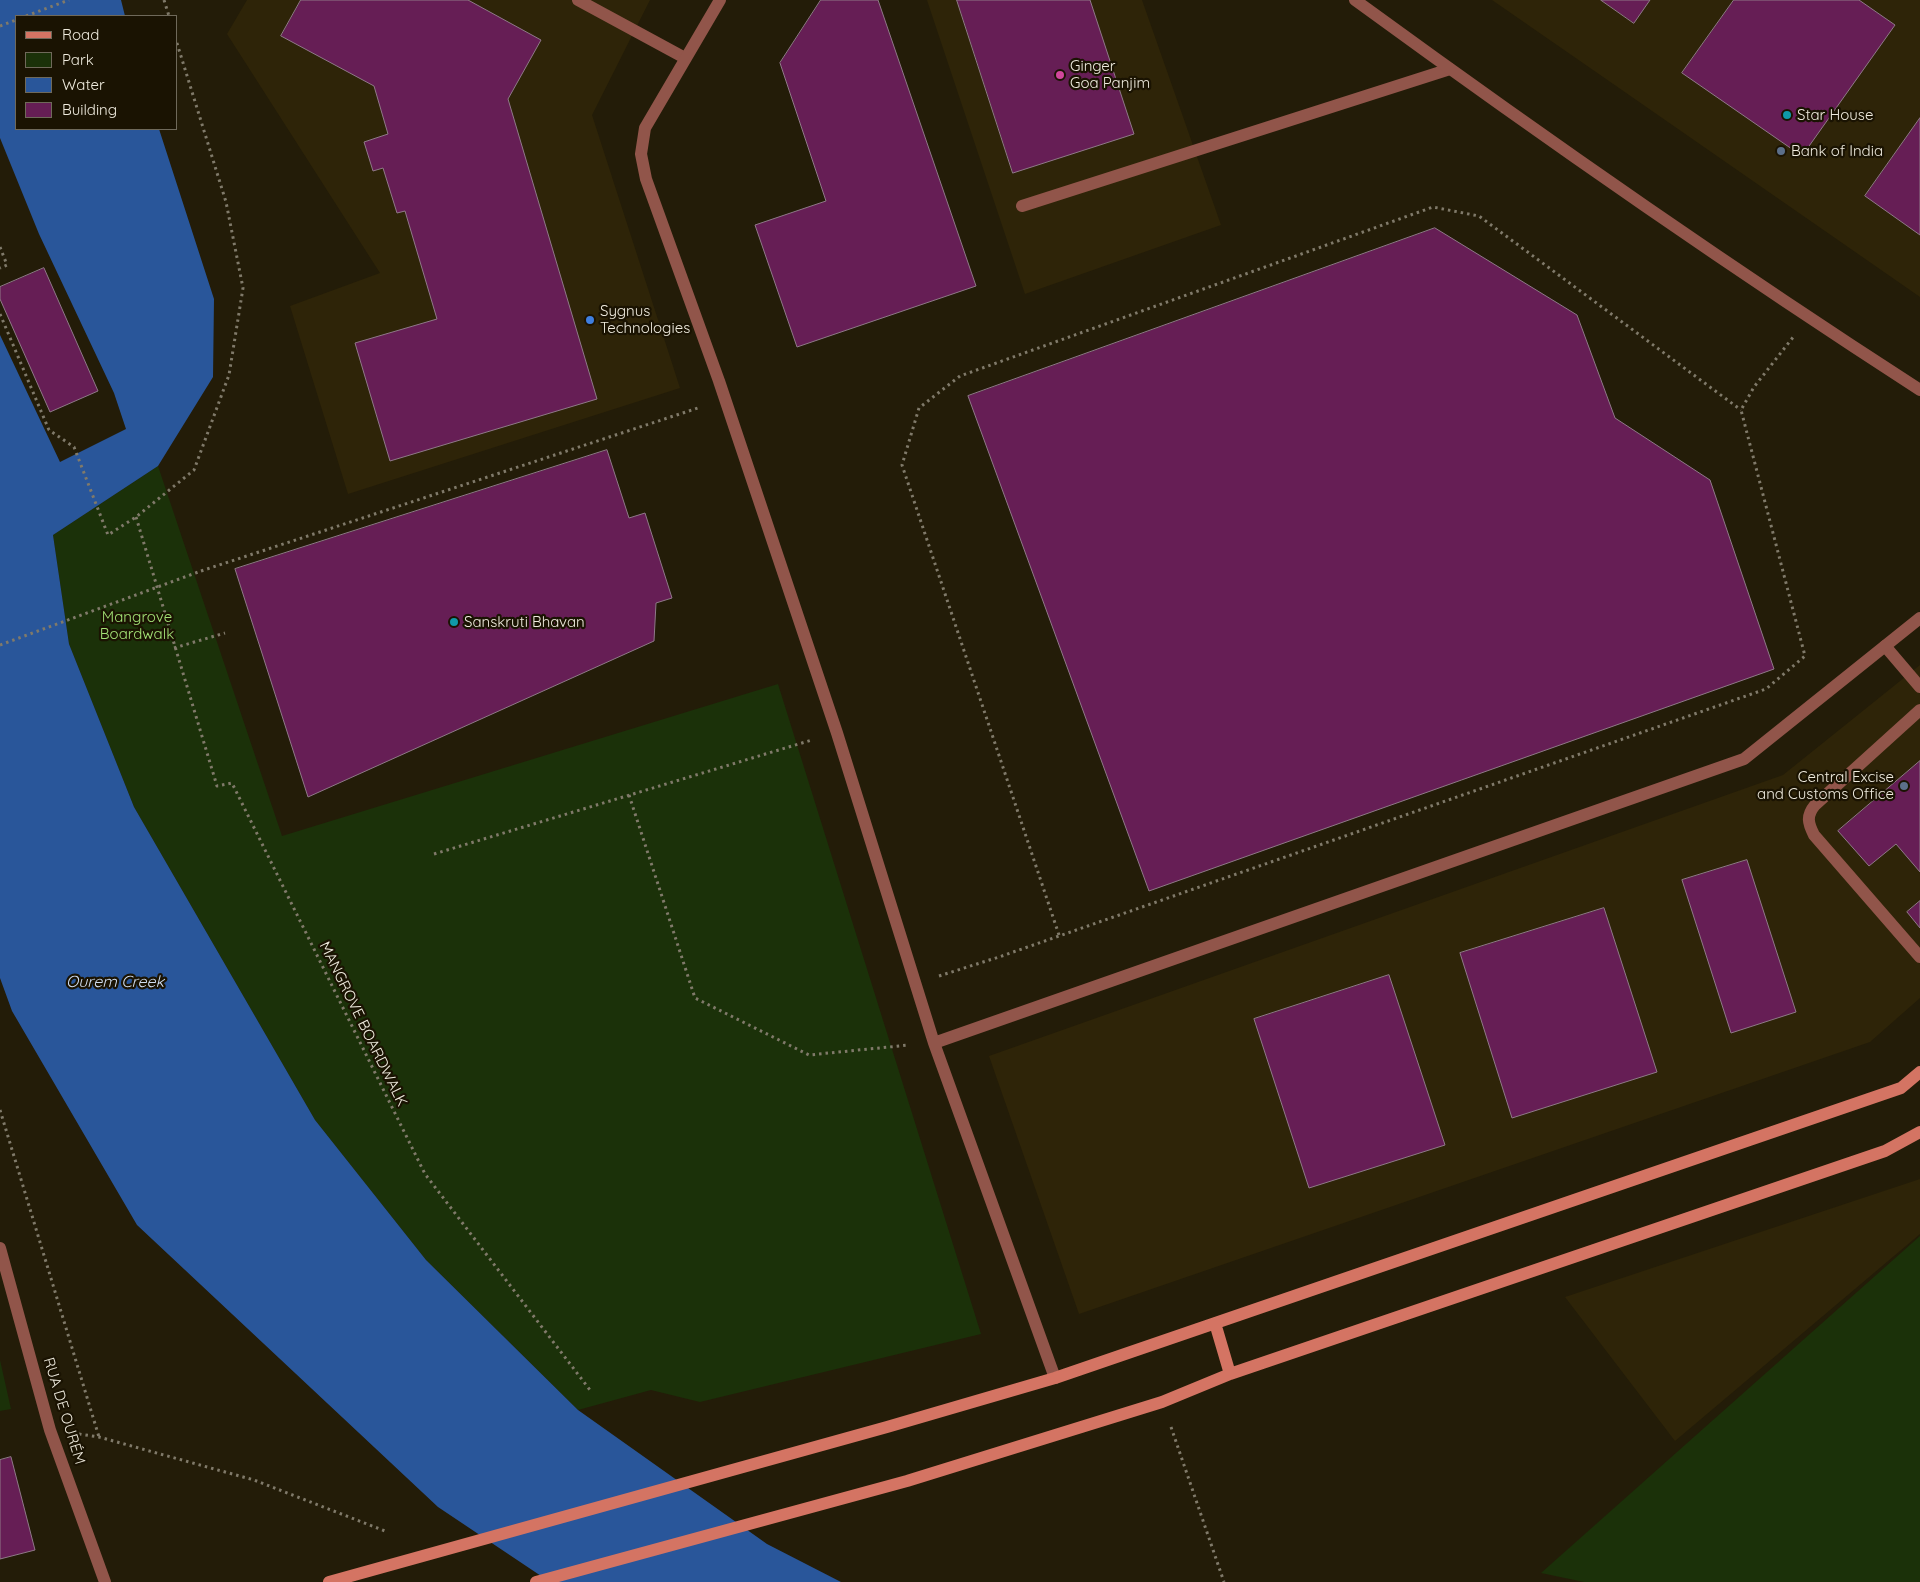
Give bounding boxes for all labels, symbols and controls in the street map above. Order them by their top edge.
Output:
legend [15,15,178,130]
text: Road [62,25,99,44]
text: Park [62,50,94,69]
place label: Ginger Goa Panjim [1070,57,1150,92]
marker: Ginger Goa Panjim [1054,69,1066,81]
text: Water [62,75,105,94]
text: Building [62,100,117,119]
place label: Star House [1797,106,1873,124]
marker: Star House [1781,109,1793,121]
place label: Bank of India [1791,142,1883,160]
marker: Bank of India [1775,145,1787,157]
place label: Sygnus Technologies [600,302,690,337]
marker: Sygnus Technologies [584,314,596,326]
park label: Mangrove Boardwalk [100,608,174,643]
place label: Sanskruti Bhavan [464,613,585,631]
marker: Sanskruti Bhavan [448,616,460,628]
place label: Central Excise and Customs Office [1757,768,1894,803]
marker: Central Excise and Customs Office [1898,780,1910,792]
street label: MANGROVE BOARDWALK [315,939,411,1109]
water label: Ourem Creek [66,972,164,992]
street label: RUA DE OURÉM [39,1355,89,1467]

